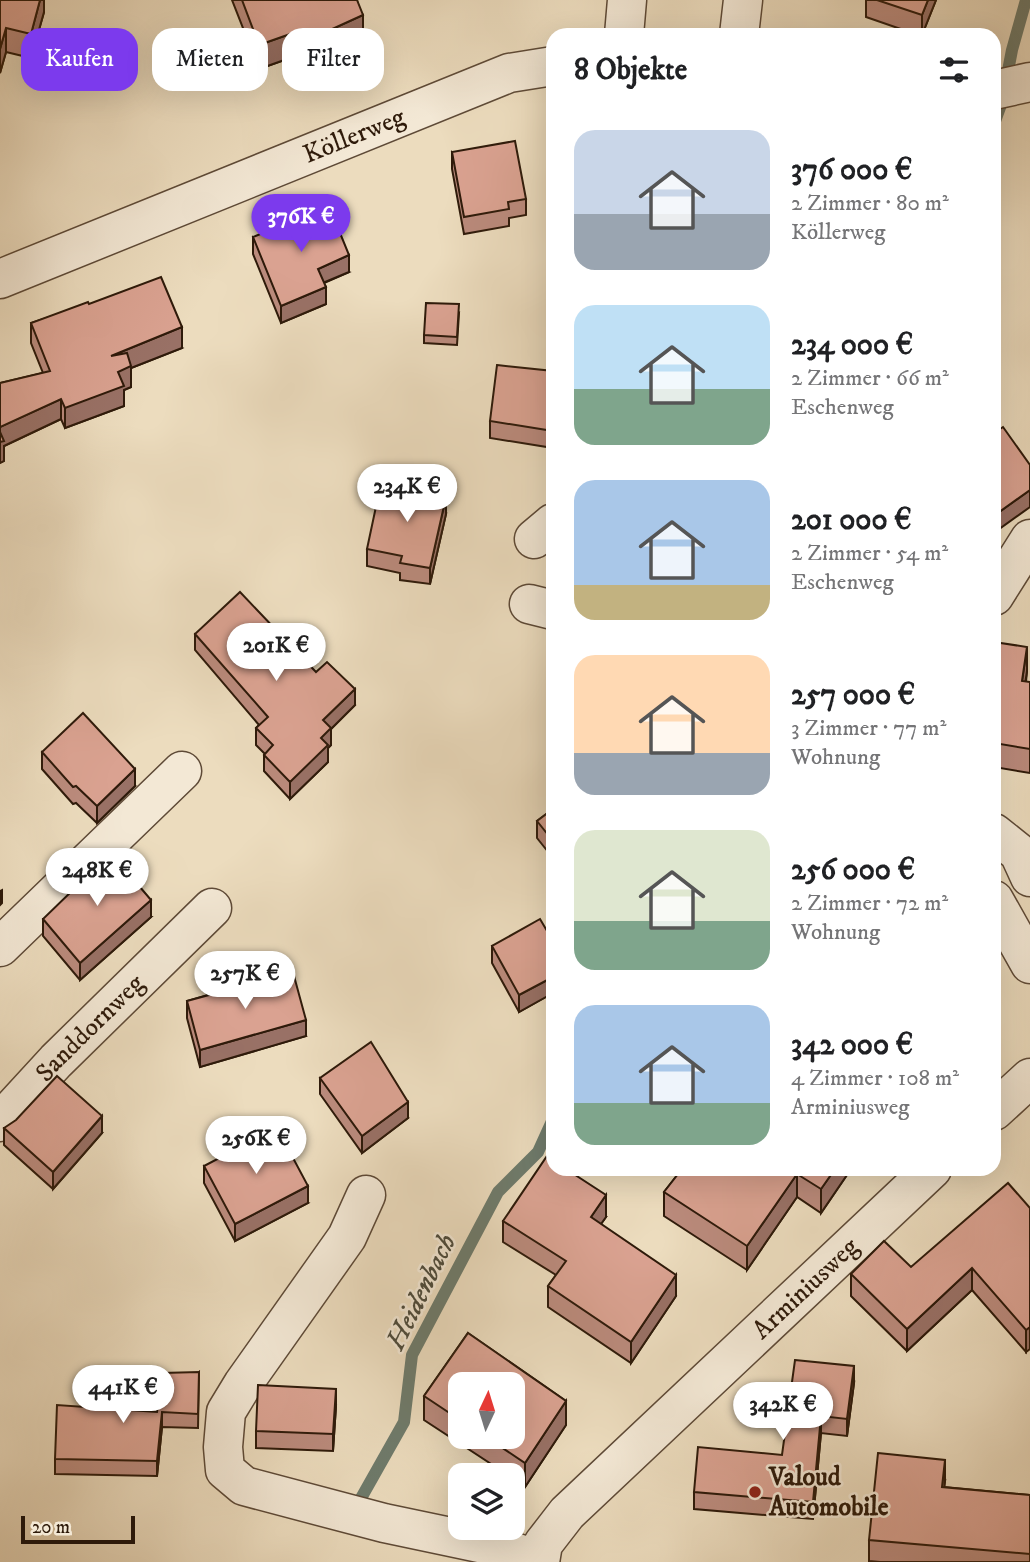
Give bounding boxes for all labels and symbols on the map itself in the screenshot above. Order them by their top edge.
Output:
street label: Köllerweg [298,100,410,171]
pin: 376K € [244,194,358,254]
pin: 234K € [350,464,464,524]
pin: 201K € [219,624,333,683]
pin: 248K € [40,848,154,908]
pin: 257K € [188,951,302,1011]
street label: Sanddornweg [28,967,151,1089]
pin: 256K € [199,1116,313,1176]
water label: Heidenbach [378,1228,464,1357]
street label: Arminiusweg [745,1230,866,1346]
pin: 441K € [66,1366,180,1425]
north arrow [448,1372,525,1449]
pin: 342K € [726,1382,840,1442]
place label: Valoud Automobile [768,1461,889,1524]
marker: Valoud Automobile [747,1484,763,1500]
scale bar [21,1513,135,1545]

